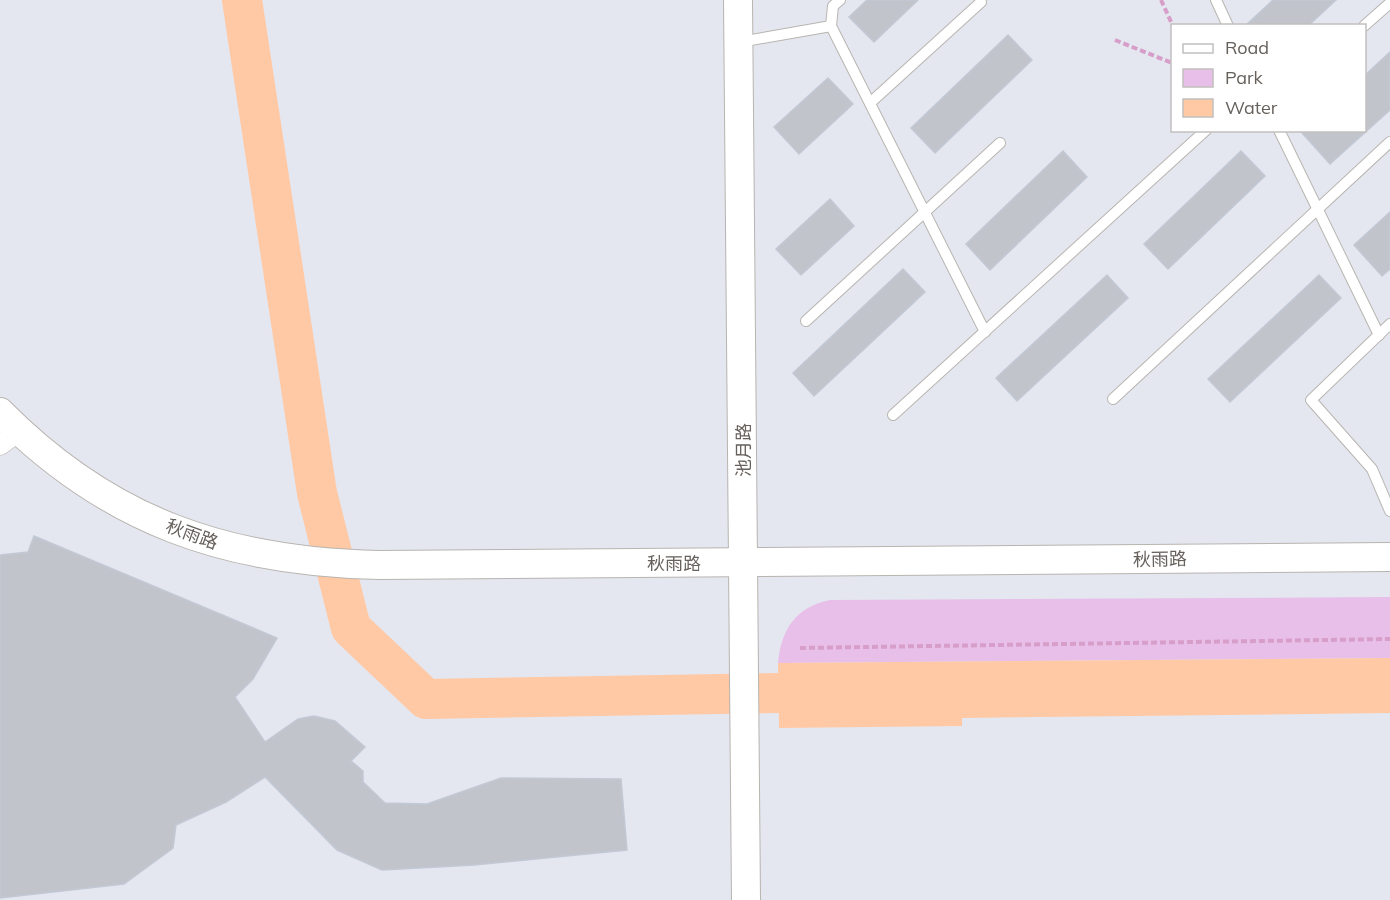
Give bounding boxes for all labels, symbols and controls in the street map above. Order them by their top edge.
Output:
legend [1171,24,1366,132]
text: Road [1225,36,1269,59]
text: Park [1225,66,1264,89]
text: Water [1225,96,1278,119]
street label: 池月路 [732,423,755,477]
street label: 秋雨路 [163,514,221,554]
street label: 秋雨路 [1133,547,1187,571]
street label: 秋雨路 [647,552,701,575]

